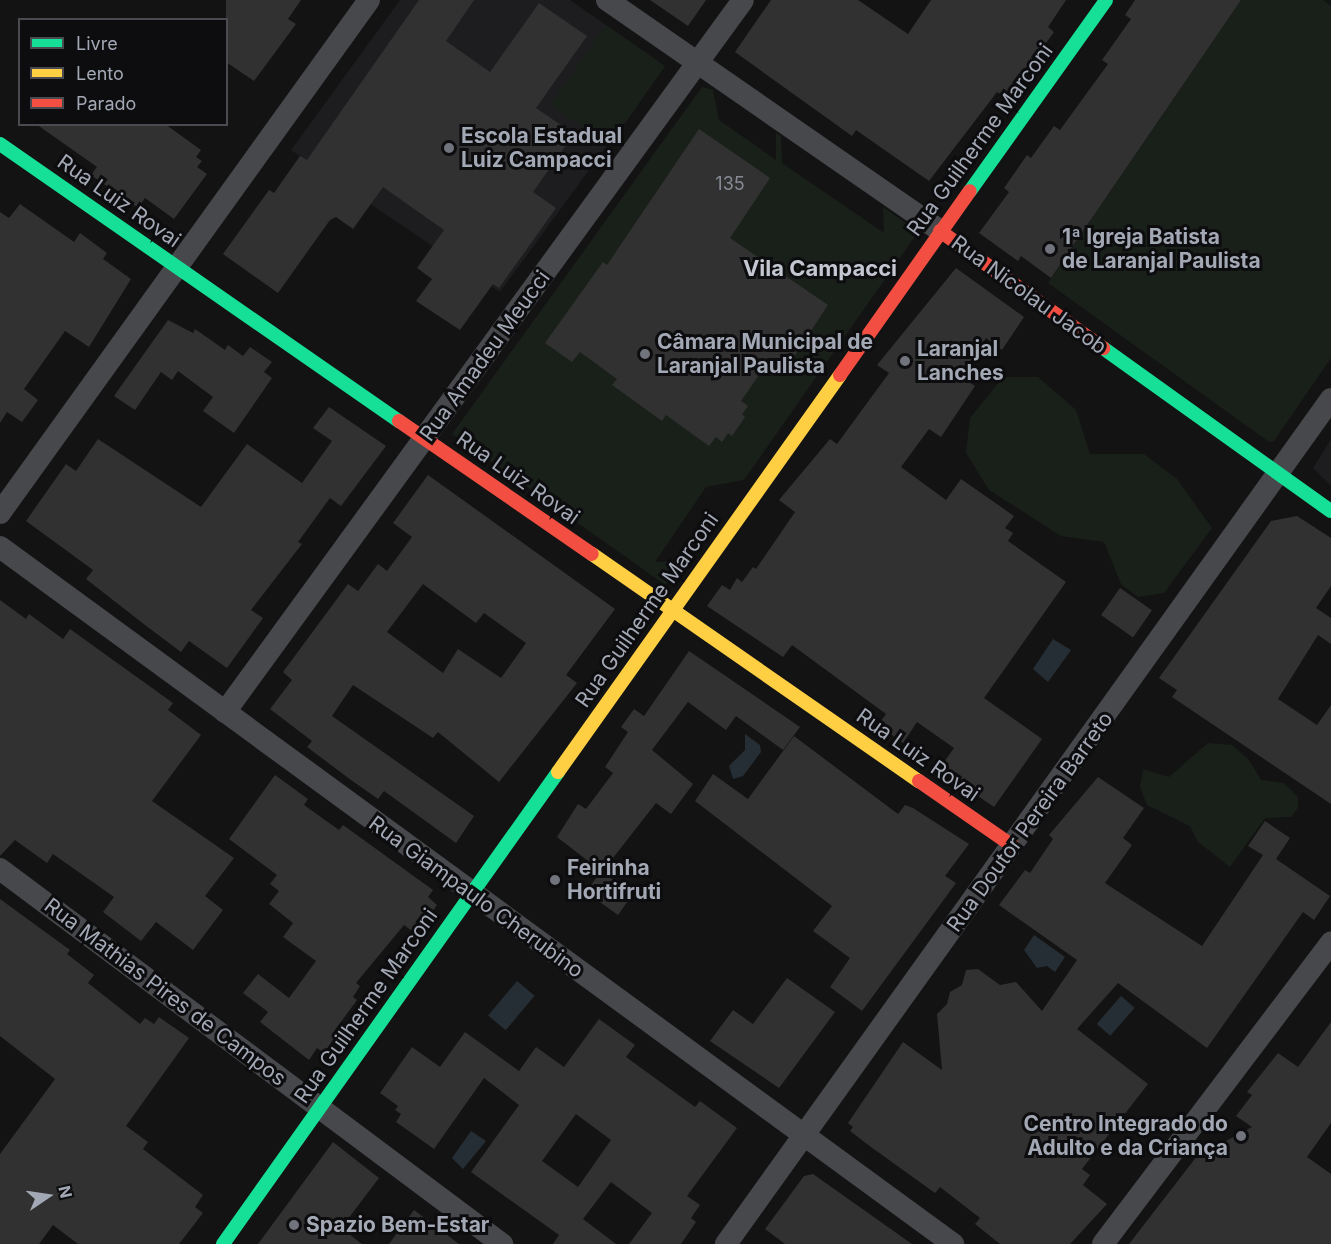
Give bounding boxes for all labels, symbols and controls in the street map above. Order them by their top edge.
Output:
legend [18,18,228,126]
text: Livre [76,33,118,54]
street label: Rua Guilherme Marconi [902,39,1058,241]
text: Lento [76,63,124,84]
text: Parado [76,93,136,114]
place label: Escola Estadual Luiz Campacci [461,123,622,173]
marker: Escola Estadual Luiz Campacci [442,141,456,155]
street label: Rua Luiz Rovai [53,149,185,253]
house number: 135 [715,173,745,195]
place label: 1ª Igreja Batista de Laranjal Paulista [1062,224,1261,274]
street label: Rua Nicolau Jacob [947,230,1111,360]
marker: 1ª Igreja Batista de Laranjal Paulista [1043,242,1057,256]
district label: Vila Campacci [743,256,897,282]
street label: Rua Amadeu Meucci [415,266,555,446]
place label: Câmara Municipal de Laranjal Paulista [657,329,873,379]
place label: Laranjal Lanches [917,336,1004,386]
marker: Câmara Municipal de Laranjal Paulista [638,347,652,361]
marker: Laranjal Lanches [898,354,912,368]
street label: Rua Luiz Rovai [452,426,584,530]
street label: Rua Guilherme Marconi [570,508,724,712]
street label: Rua Luiz Rovai [852,703,984,807]
street label: Rua Doutor Pereira Barreto [942,707,1118,937]
street label: Rua Giampaulo Cherubino [364,811,588,983]
place label: Feirinha Hortifruti [567,855,661,905]
marker: Feirinha Hortifruti [548,873,562,887]
street label: Rua Mathias Pires de Campos [39,893,291,1091]
street label: Rua Guilherme Marconi [289,904,443,1108]
place label: Centro Integrado do Adulto e da Criança [1023,1111,1228,1161]
marker: Centro Integrado do Adulto e da Criança [1232,1127,1250,1145]
north arrow [18,1166,78,1226]
text: N [54,1184,77,1200]
place label: Spazio Bem-Estar [306,1212,489,1238]
marker: Spazio Bem-Estar [287,1218,301,1232]

